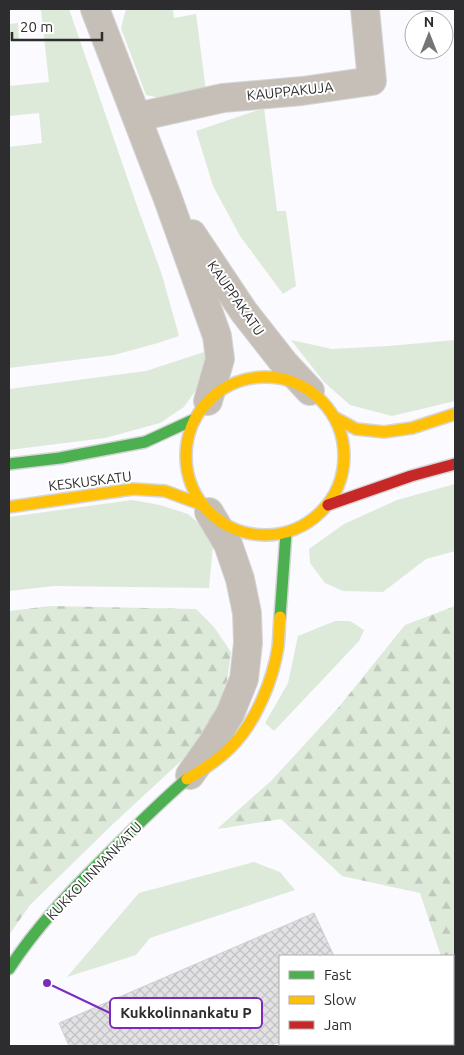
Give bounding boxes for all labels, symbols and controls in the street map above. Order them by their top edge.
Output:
scale bar [12,10,102,42]
north arrow [404,10,454,60]
text: N [424,14,434,30]
text: 20 m [20,18,53,35]
street label: KAUPPAKUJA [246,79,334,103]
street label: KAUPPAKATU [204,258,268,338]
street label: KESKUSKATU [47,468,133,494]
street label: KUKKOLINNANKATU [43,819,145,923]
legend [279,955,454,1045]
text: Fast [324,966,352,983]
text: Slow [324,991,357,1008]
callout: Kukkolinnankatu P [110,998,262,1028]
text: Kukkolinnankatu P [120,1004,252,1021]
text: Jam [324,1016,352,1033]

